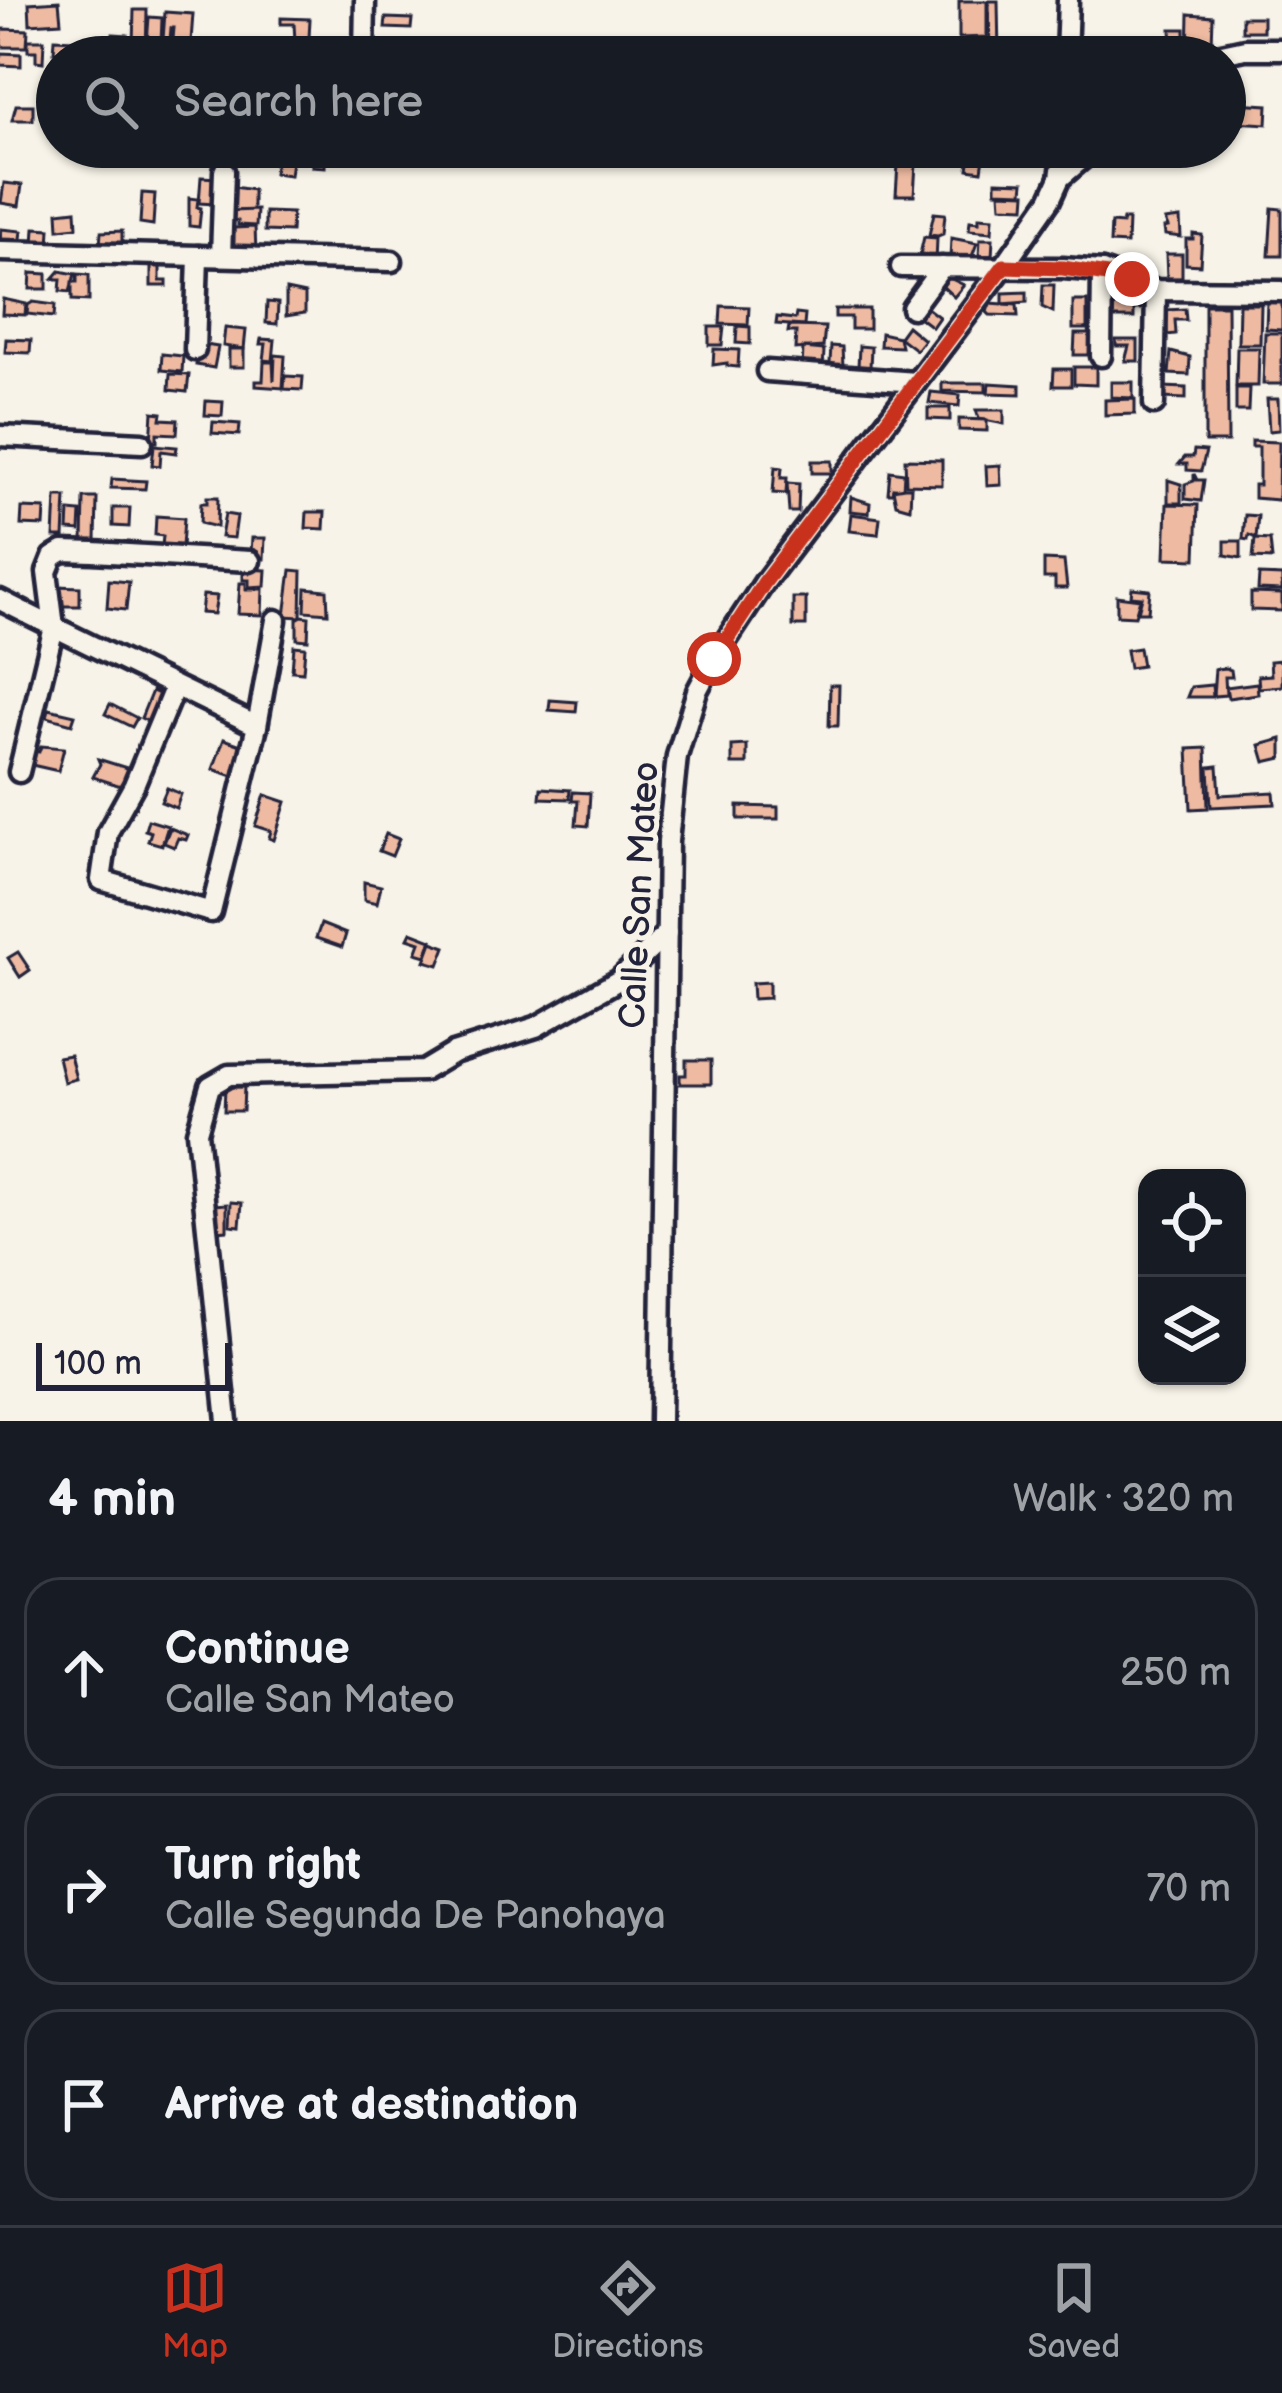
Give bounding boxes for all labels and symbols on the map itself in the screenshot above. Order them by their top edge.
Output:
route end [1105,252,1159,306]
route start [687,632,741,686]
street label: Calle San Mateo [612,760,668,1030]
scale bar [36,1337,231,1390]

